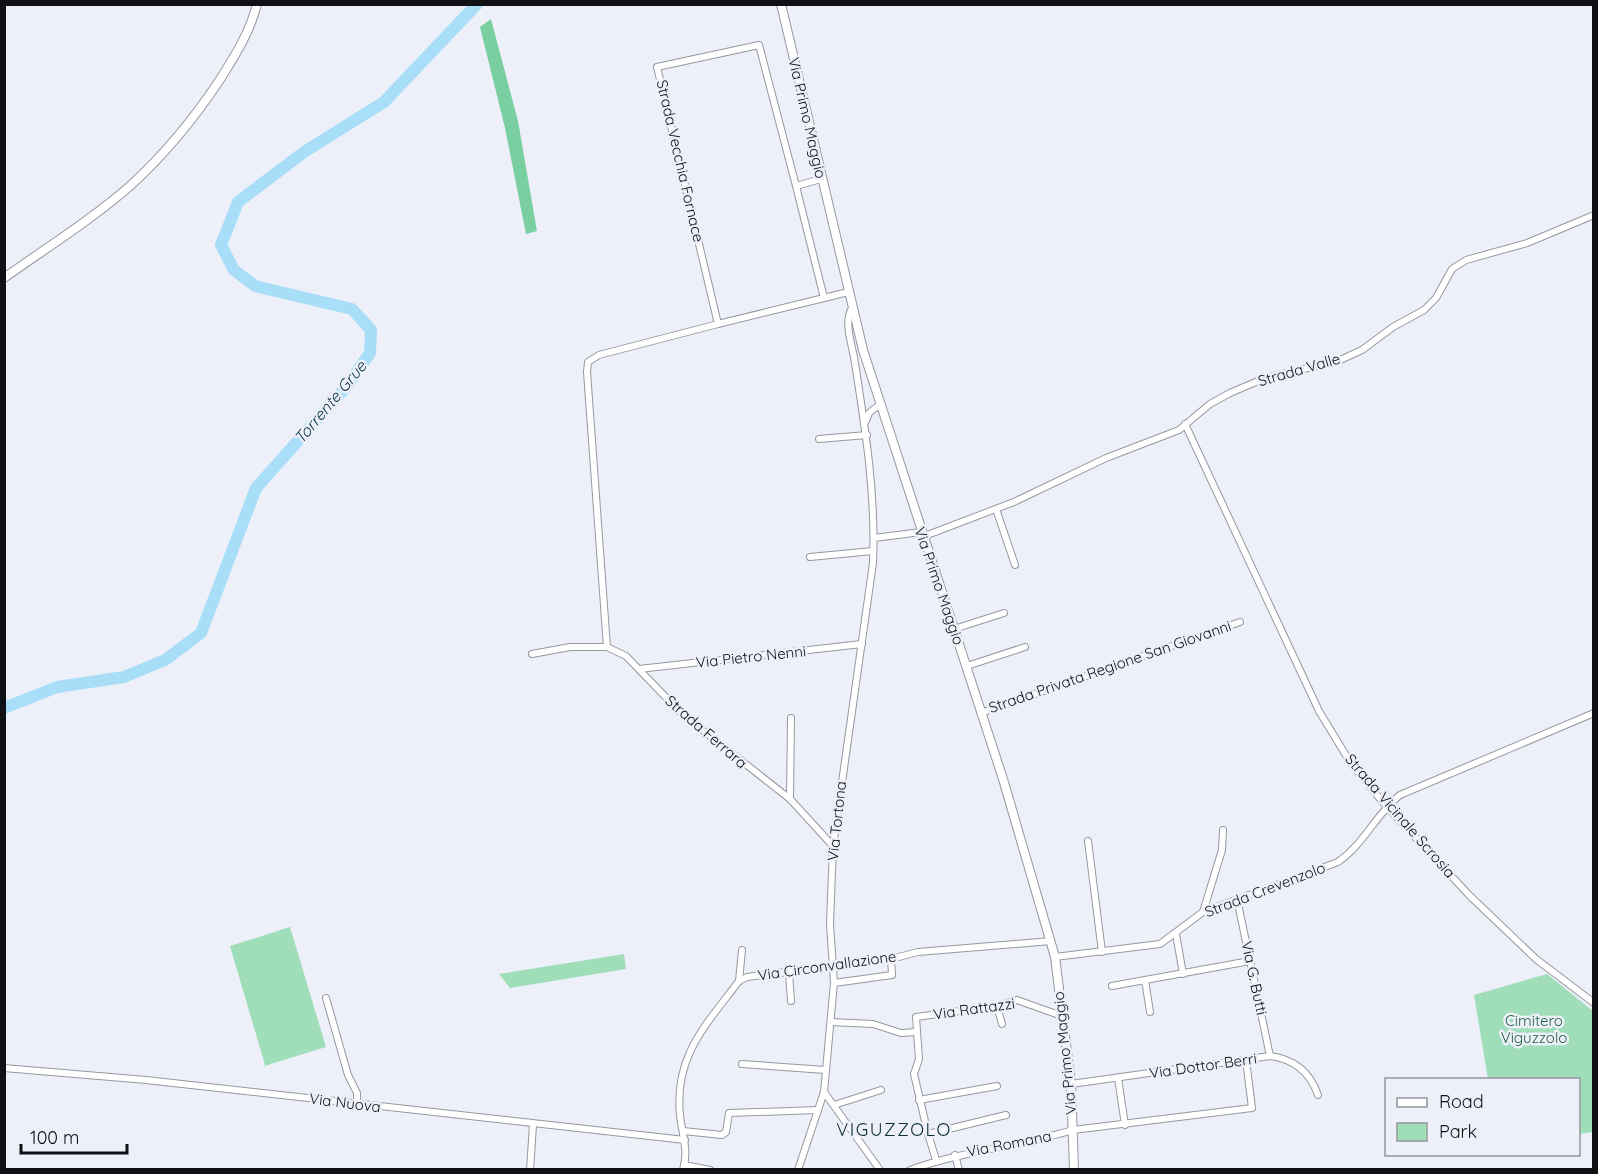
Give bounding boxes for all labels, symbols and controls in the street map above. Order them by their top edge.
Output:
street label: Via Primo Maggio [784,56,831,180]
street label: Strada Vecchia Fornace [653,78,708,244]
street label: Strada Valle [1256,349,1342,390]
water label: Torrente Grue [290,356,371,447]
street label: Via Primo Maggio [910,524,969,647]
street label: Strada Privata Regione San Giovanni [986,616,1234,717]
street label: Via Pietro Nenni [695,641,807,672]
street label: Strada Ferrara [661,691,751,772]
street label: Strada Vicinale Scrosia [1341,750,1459,882]
street label: Via Tortona [823,780,850,862]
street label: Strada Crevenzolo [1202,858,1328,921]
street label: Via G. Butti [1237,939,1272,1017]
street label: Via Circonvallazione [756,946,897,985]
street label: Via Primo Maggio [1049,991,1080,1116]
street label: Via Rattazzi [932,993,1016,1024]
park label: Cimitero Viguzzolo [1501,1011,1567,1047]
street label: Via Dottor Berri [1148,1049,1258,1082]
legend [1385,1078,1580,1156]
street label: Via Nuova [308,1089,382,1116]
text: Road [1439,1090,1484,1113]
scale bar [21,1117,128,1155]
district label: VIGUZZOLO [836,1118,952,1141]
text: Park [1439,1120,1477,1143]
text: 100 m [30,1126,79,1149]
street label: Via Romana [965,1126,1053,1161]

